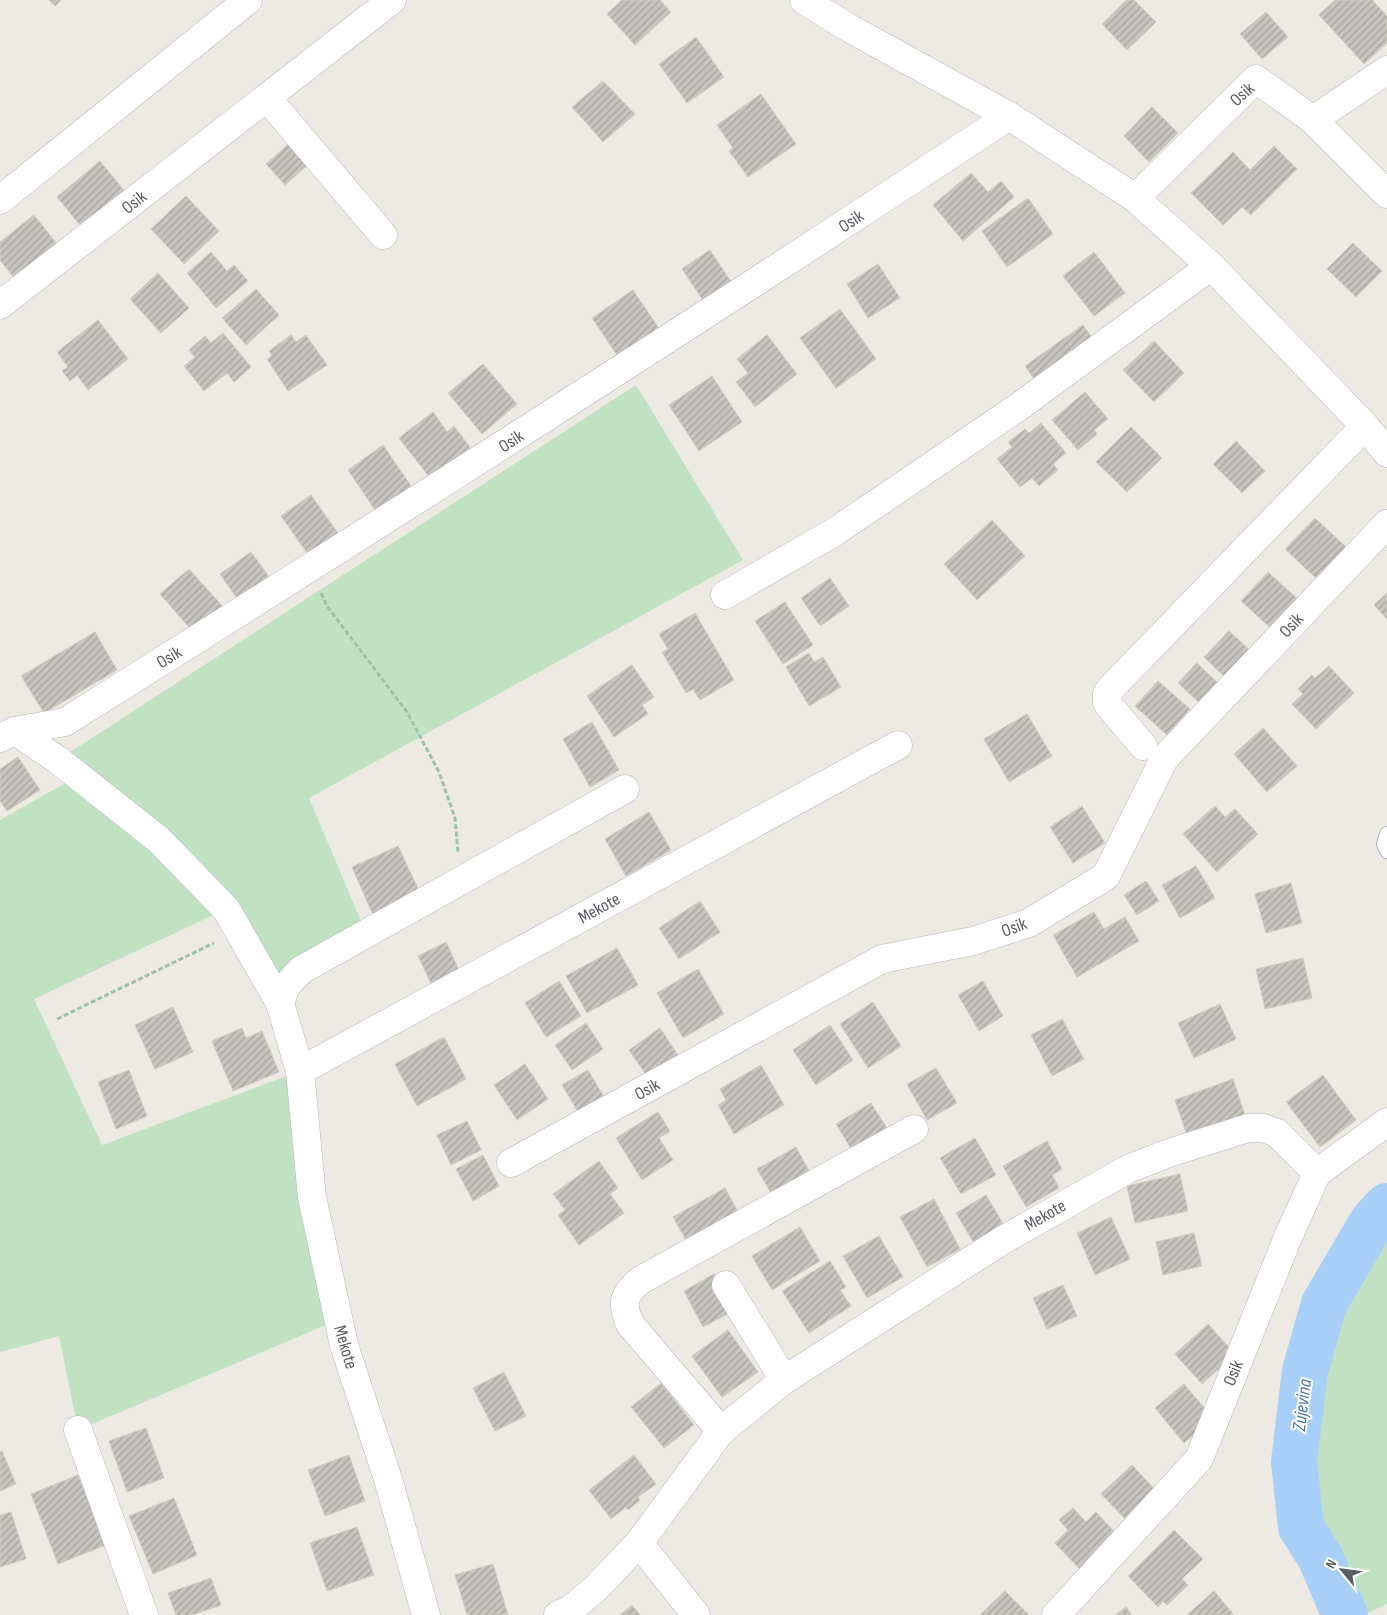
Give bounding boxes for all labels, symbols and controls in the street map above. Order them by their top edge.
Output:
street label: Osik [1226,78,1259,111]
street label: Osik [118,186,151,219]
street label: Osik [835,206,868,237]
street label: Osik [495,426,528,457]
street label: Osik [1275,609,1308,642]
street label: Osik [153,642,186,673]
street label: Mekote [575,888,624,928]
street label: Osik [999,913,1030,942]
street label: Osik [631,1074,664,1105]
street label: Mekote [1021,1195,1070,1236]
street label: Mekote [329,1323,362,1371]
street label: Osik [1219,1357,1248,1389]
water label: Zujevina [1288,1378,1317,1433]
north arrow [1317,1545,1367,1595]
text: N [1322,1557,1340,1571]

